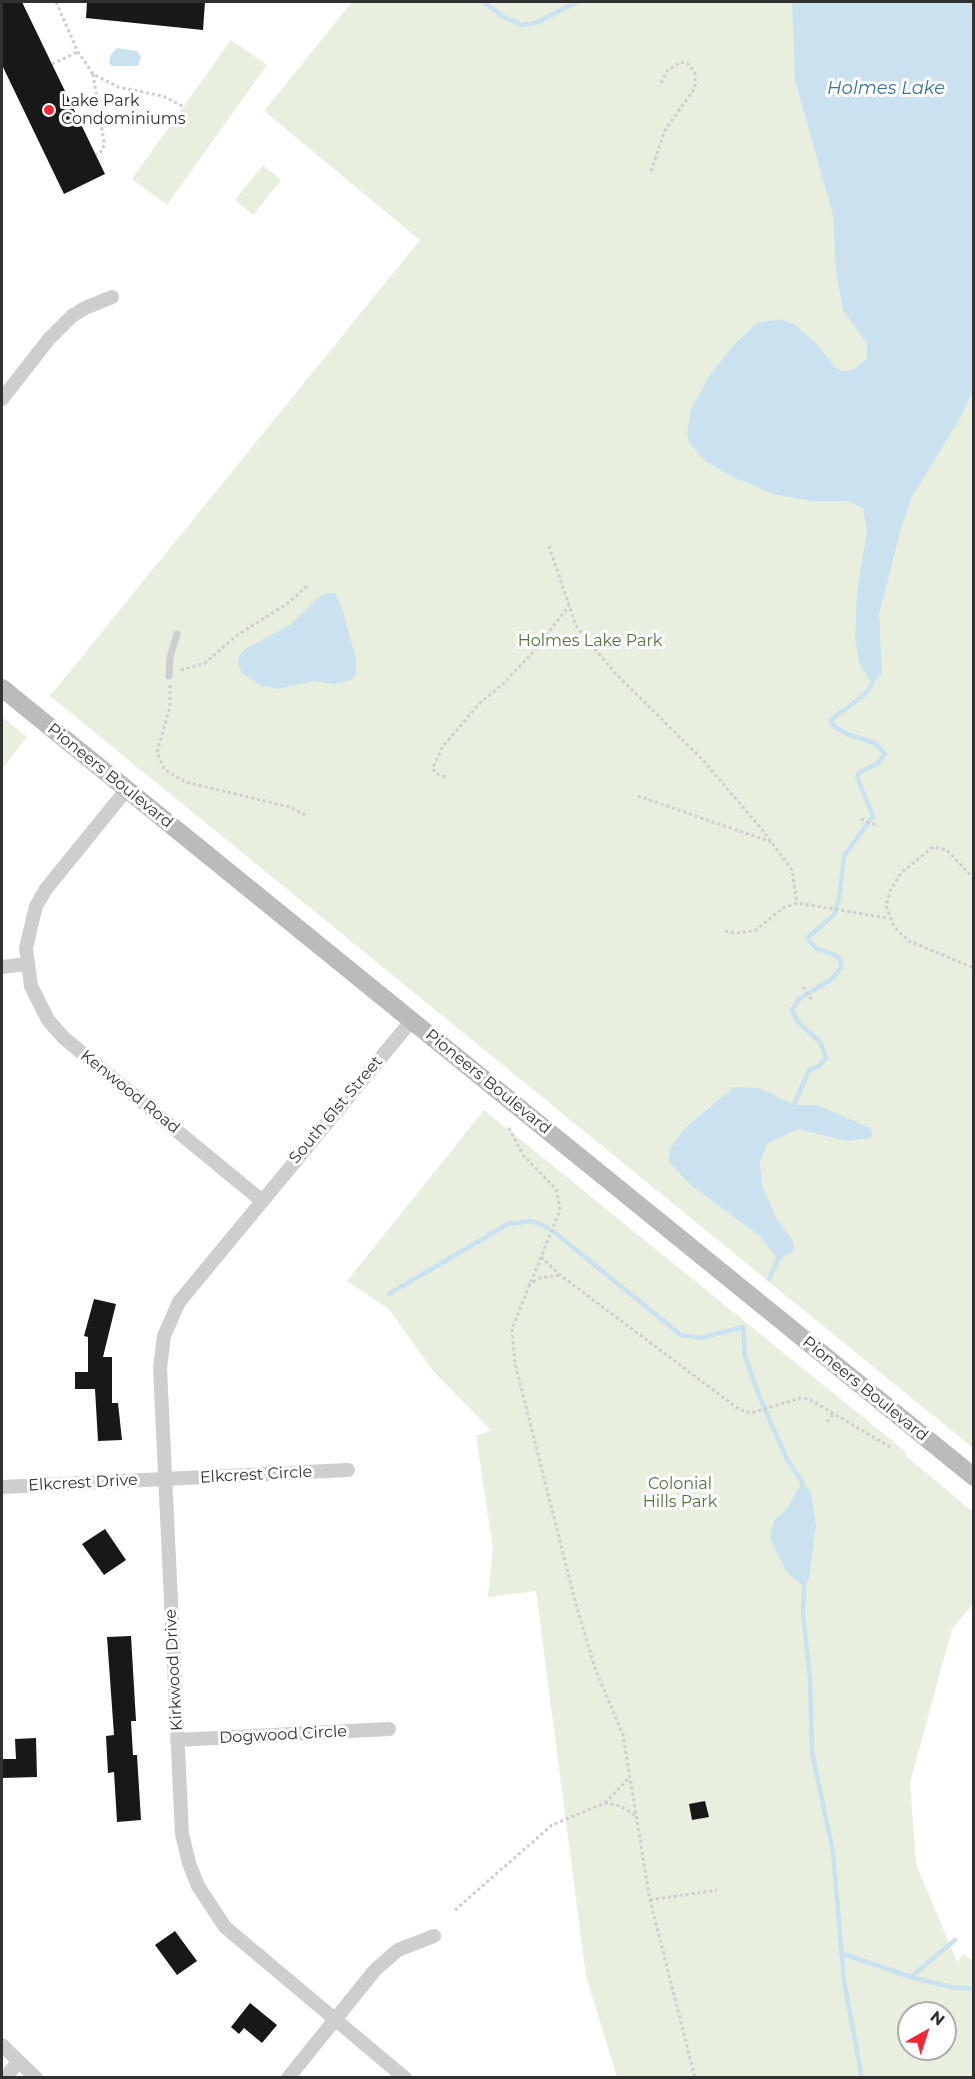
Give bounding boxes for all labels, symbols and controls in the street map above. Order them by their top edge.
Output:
water label: Holmes Lake [827,78,945,100]
place label: Lake Park Condominiums [61,91,186,129]
marker: Lake Park Condominiums [42,103,56,117]
park label: Holmes Lake Park [518,631,662,651]
street label: Pioneers Boulevard [43,719,177,833]
street label: Pioneers Boulevard [421,1025,555,1139]
street label: Kenwood Road [77,1046,183,1138]
street label: South 61st Street [285,1052,387,1168]
street label: Pioneers Boulevard [798,1332,932,1446]
street label: Elkcrest Circle [199,1462,313,1488]
street label: Elkcrest Drive [28,1471,138,1495]
park label: Colonial Hills Park [643,1474,717,1512]
street label: Kirkwood Drive [161,1609,187,1731]
street label: Dogwood Circle [219,1722,347,1748]
north arrow [897,2001,957,2061]
text: N [926,2007,948,2030]

